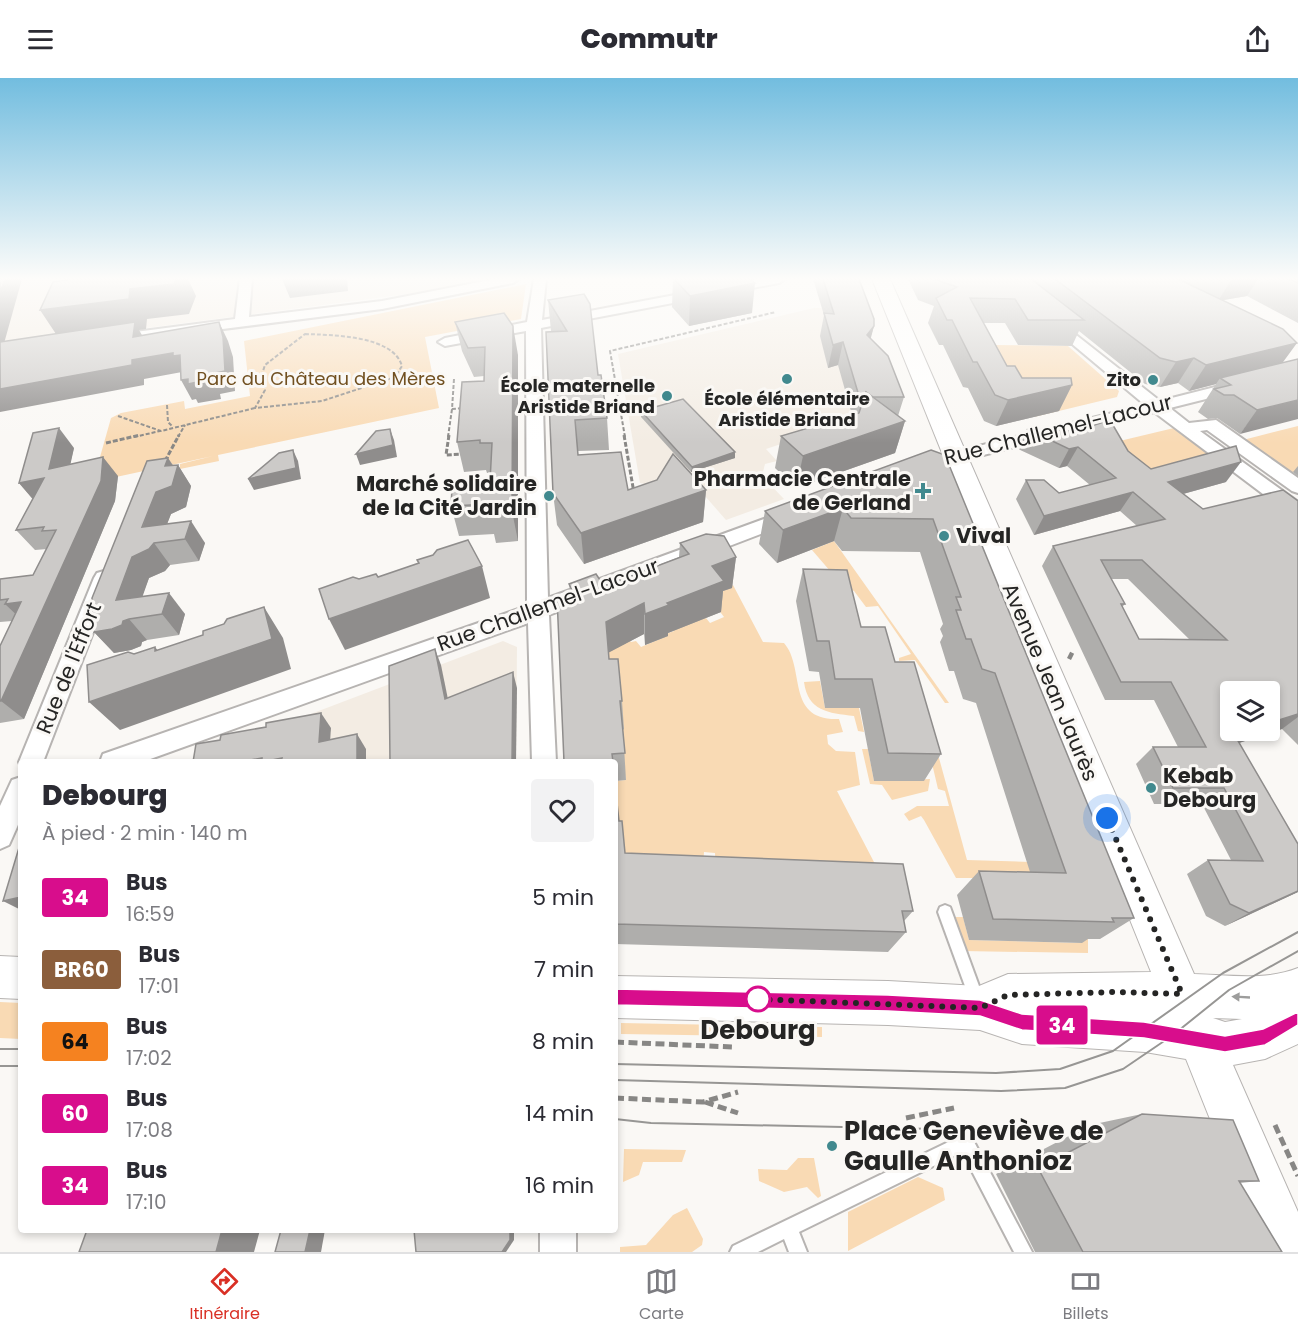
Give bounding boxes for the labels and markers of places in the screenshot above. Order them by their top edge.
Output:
place label: Zito [1106,367,1141,392]
marker: École élémentaire Aristide Briand [780,372,794,386]
place label: École maternelle Aristide Briand [500,373,655,419]
marker: Zito [1146,373,1160,387]
place label: École élémentaire Aristide Briand [704,386,870,432]
marker: École maternelle Aristide Briand [660,389,674,403]
place label: Pharmacie Centrale de Gerland [694,464,911,517]
place label: Marché solidaire de la Cité Jardin [356,469,537,522]
marker: Pharmacie Centrale de Gerland [916,484,930,498]
marker: Marché solidaire de la Cité Jardin [542,489,556,503]
place label: Vival [956,521,1011,550]
marker: Vival [937,529,951,543]
place label: Kebab Debourg [1163,761,1256,814]
marker: Kebab Debourg [1144,781,1158,795]
marker: Debourg [745,986,771,1012]
place label: Debourg [700,1012,816,1048]
place label: Place Geneviève de Gaulle Anthonioz [844,1113,1104,1179]
marker: Place Geneviève de Gaulle Anthonioz [825,1139,839,1153]

